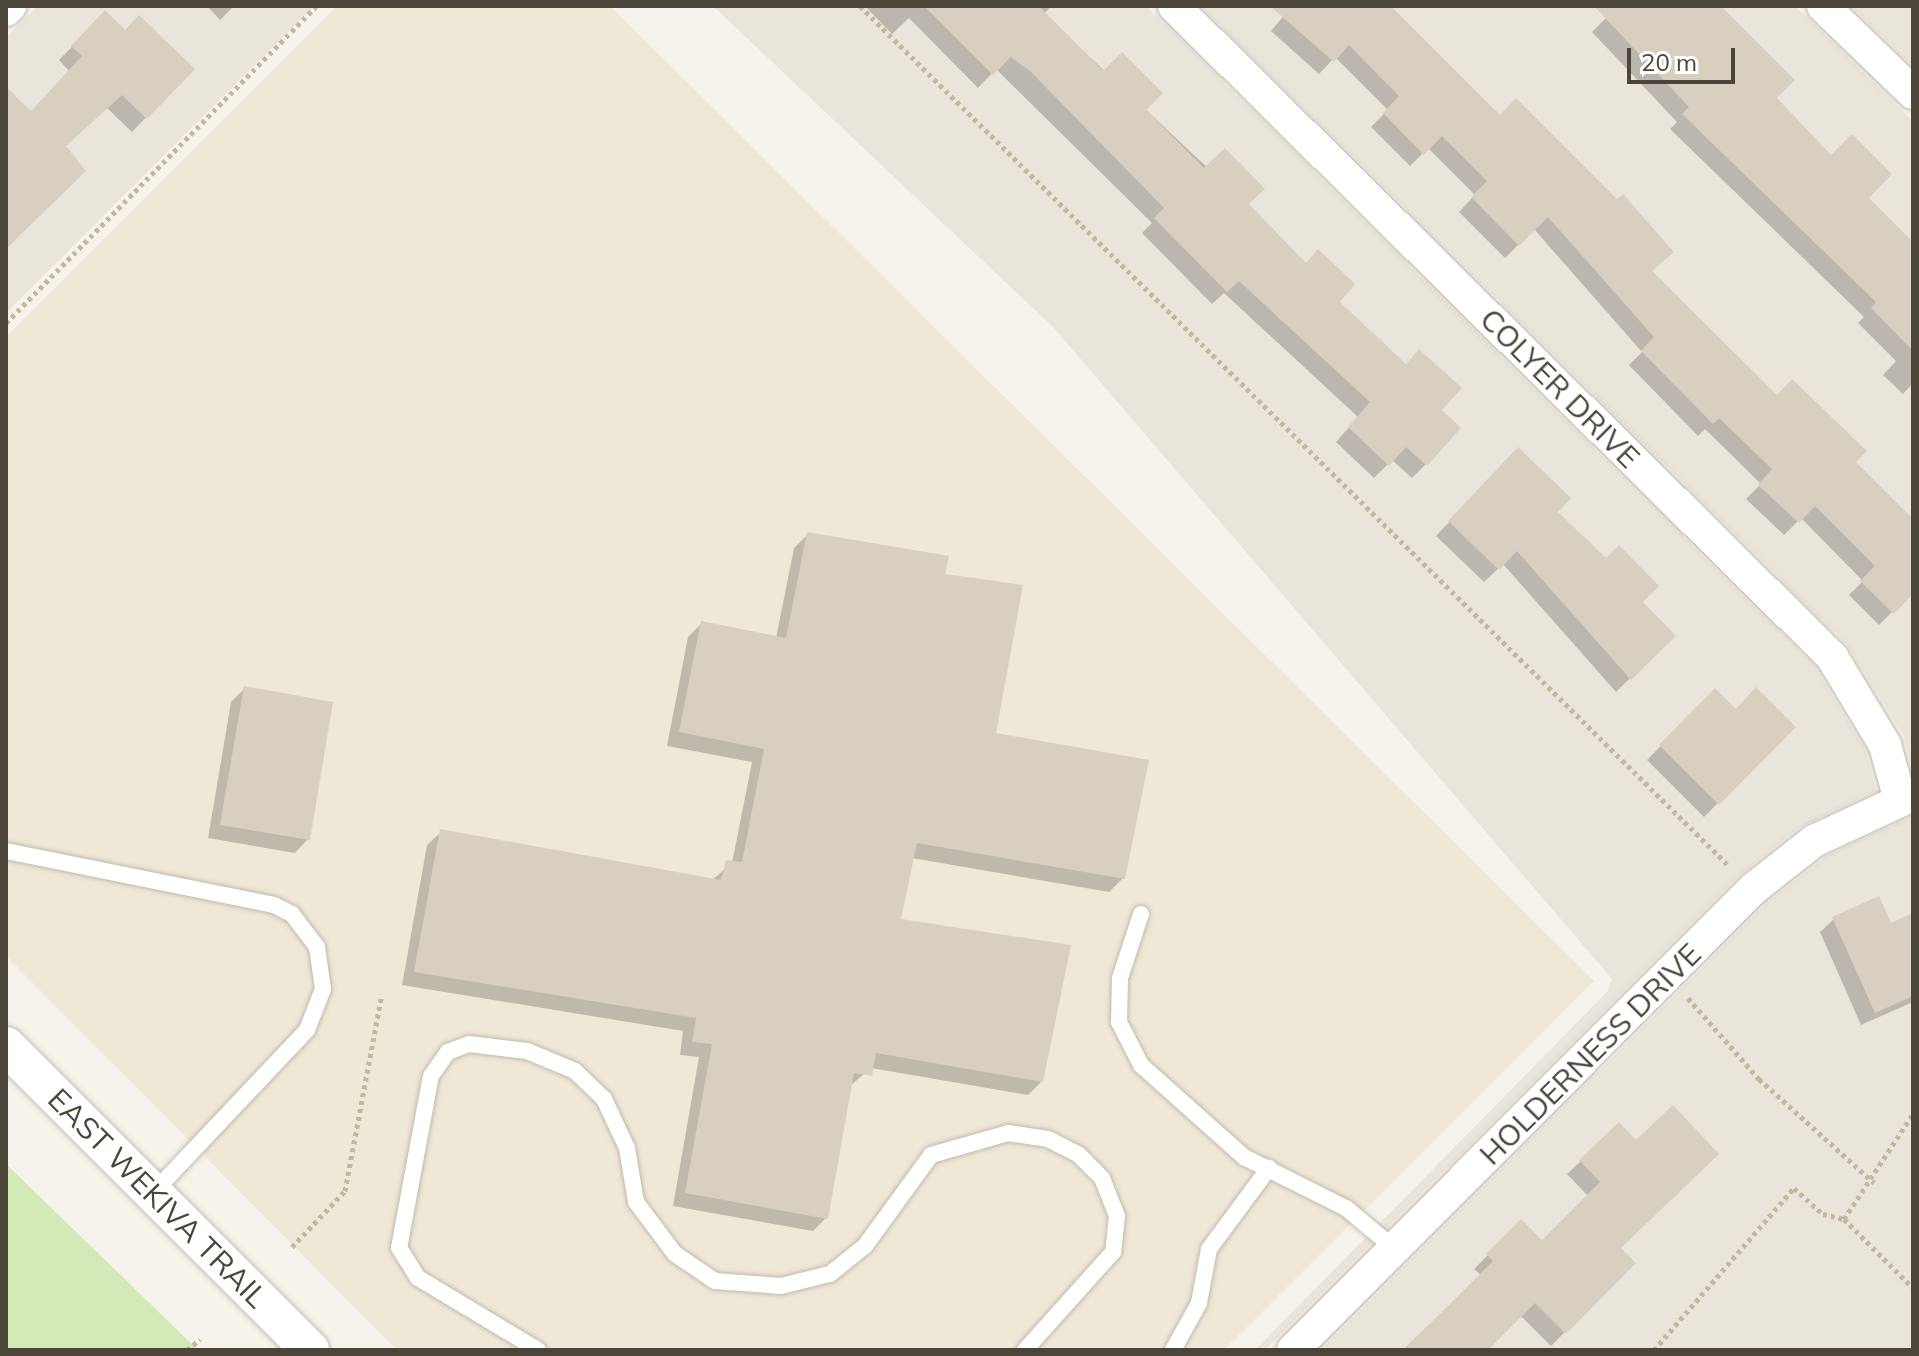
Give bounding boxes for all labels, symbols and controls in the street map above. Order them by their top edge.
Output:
scale bar [1631,32,1739,82]
text: 20 m [1641,47,1697,77]
street label: COLYER DRIVE [1473,301,1647,475]
street label: HOLDERNESS DRIVE [1472,936,1708,1172]
street label: EAST WEKIVA TRAIL [41,1081,275,1315]

